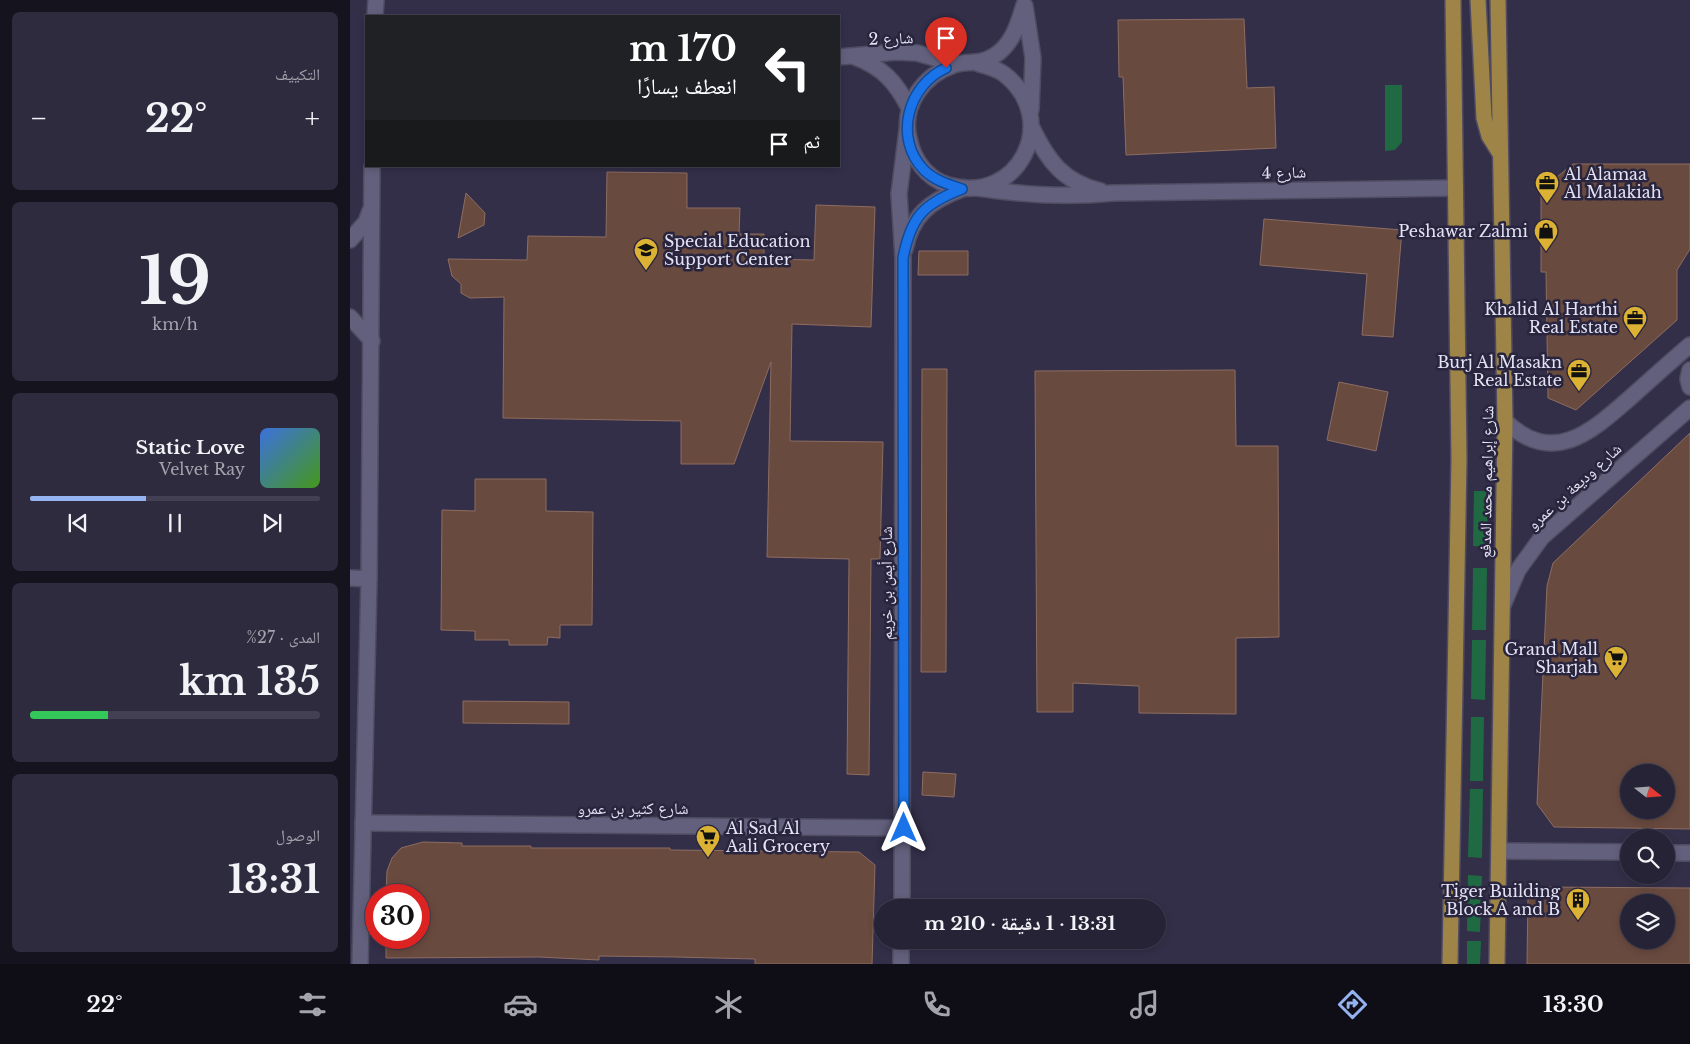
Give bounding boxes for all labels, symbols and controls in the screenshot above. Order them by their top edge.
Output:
pin [925,17,967,68]
icon: arrive [932,24,960,52]
text: 170 m [629,27,737,70]
street label: شارع 2 [868,27,914,50]
icon: left [755,35,820,100]
text: التكييف [275,64,320,84]
text: انعطف يسارًا [637,73,737,100]
text: 22° [145,95,207,142]
text: − [30,101,48,136]
text: + [305,101,320,136]
icon: arrive [765,130,793,158]
text: ثم [803,130,820,153]
street label: شارع 4 [1262,162,1306,183]
place label: Al Alamaa Al Malakiah [1563,164,1662,202]
office icon: Al Alamaa Al Malakiah [1534,170,1560,204]
shop icon: Peshawar Zalmi [1533,218,1559,252]
place label: Peshawar Zalmi [1398,221,1529,241]
place label: Special Education Support Center [664,231,811,269]
school or university icon: Special Education Support Center [633,237,659,271]
text: 19 [139,241,211,322]
place label: Khalid Al Harthi Real Estate [1484,299,1619,337]
office icon: Khalid Al Harthi Real Estate [1622,305,1648,339]
text: km/h [152,314,198,334]
place label: Burj Al Masakn Real Estate [1437,352,1562,390]
office icon: Burj Al Masakn Real Estate [1566,358,1592,392]
street label: شارع إبراهيم محمد المدفع [1475,405,1498,559]
text: Static Love [135,436,245,459]
street label: شارع وديعة بن عمرو [1523,438,1626,534]
text: Velvet Ray [159,459,245,479]
icon: previous [64,509,92,537]
icon: pause [161,509,189,537]
icon: next [258,509,286,537]
street label: شارع أيمن بن خريم [876,526,897,640]
text: المدى · 27% [246,627,320,647]
place label: Grand Mall Sharjah [1504,639,1598,677]
supermarket icon: Grand Mall Sharjah [1603,645,1629,679]
text: 135 km [179,658,320,705]
north arrow [1620,764,1675,819]
map controls [1620,764,1675,949]
street label: شارع كثير بن عمرو [577,798,689,819]
position arrow [877,801,929,853]
place label: Al Sad Al Aali Grocery [725,818,831,856]
supermarket icon: Al Sad Al Aali Grocery [695,824,721,858]
text: الوصول [276,825,320,845]
button: search [1620,829,1675,884]
text: 13:31 [228,856,320,903]
place label: Tiger Building Block A and B [1441,881,1560,919]
speed limit sign: 30 [365,884,430,949]
building icon: Tiger Building Block A and B [1565,887,1591,921]
button: layers [1620,894,1675,949]
text: 13:31 · 1 دقيقة · 210 m [924,912,1116,935]
icon: filters [295,987,330,1022]
icon: car [503,987,538,1022]
icon: climate [711,987,746,1022]
icon: phone [919,987,954,1022]
icon: music [1127,987,1162,1022]
icon: directions [1335,987,1370,1022]
text: 22° [86,991,122,1018]
text: 13:30 [1543,991,1604,1018]

